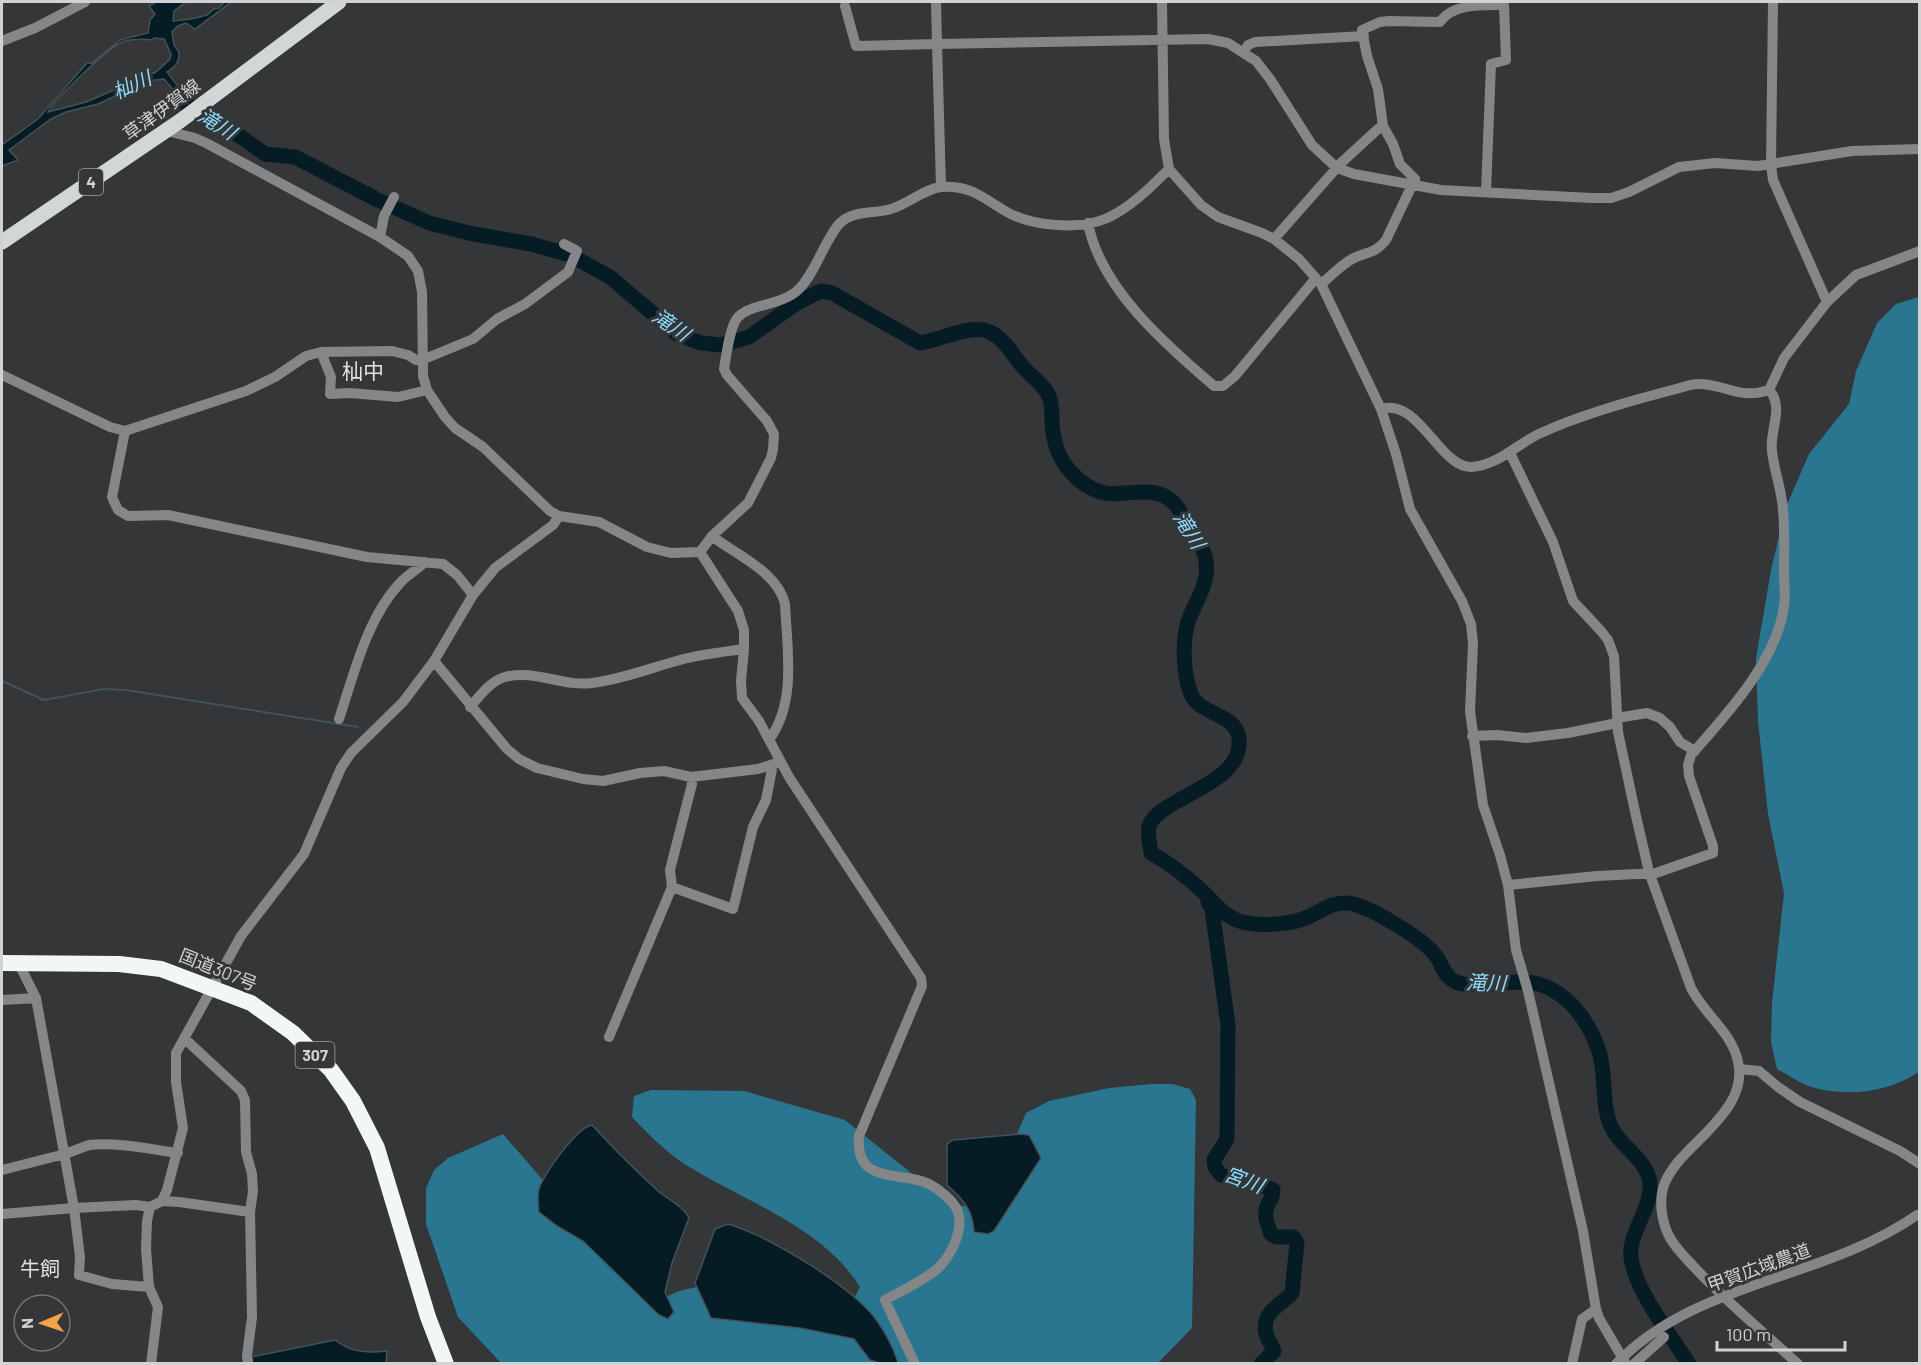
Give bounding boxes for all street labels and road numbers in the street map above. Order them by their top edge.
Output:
street label: 草津伊賀線 [119,74,204,145]
road number: 4 [79,169,103,195]
street label: 国道307号 [176,944,260,995]
road number: 307 [296,1042,334,1068]
street label: 甲賀広域農道 [1704,1238,1813,1296]

